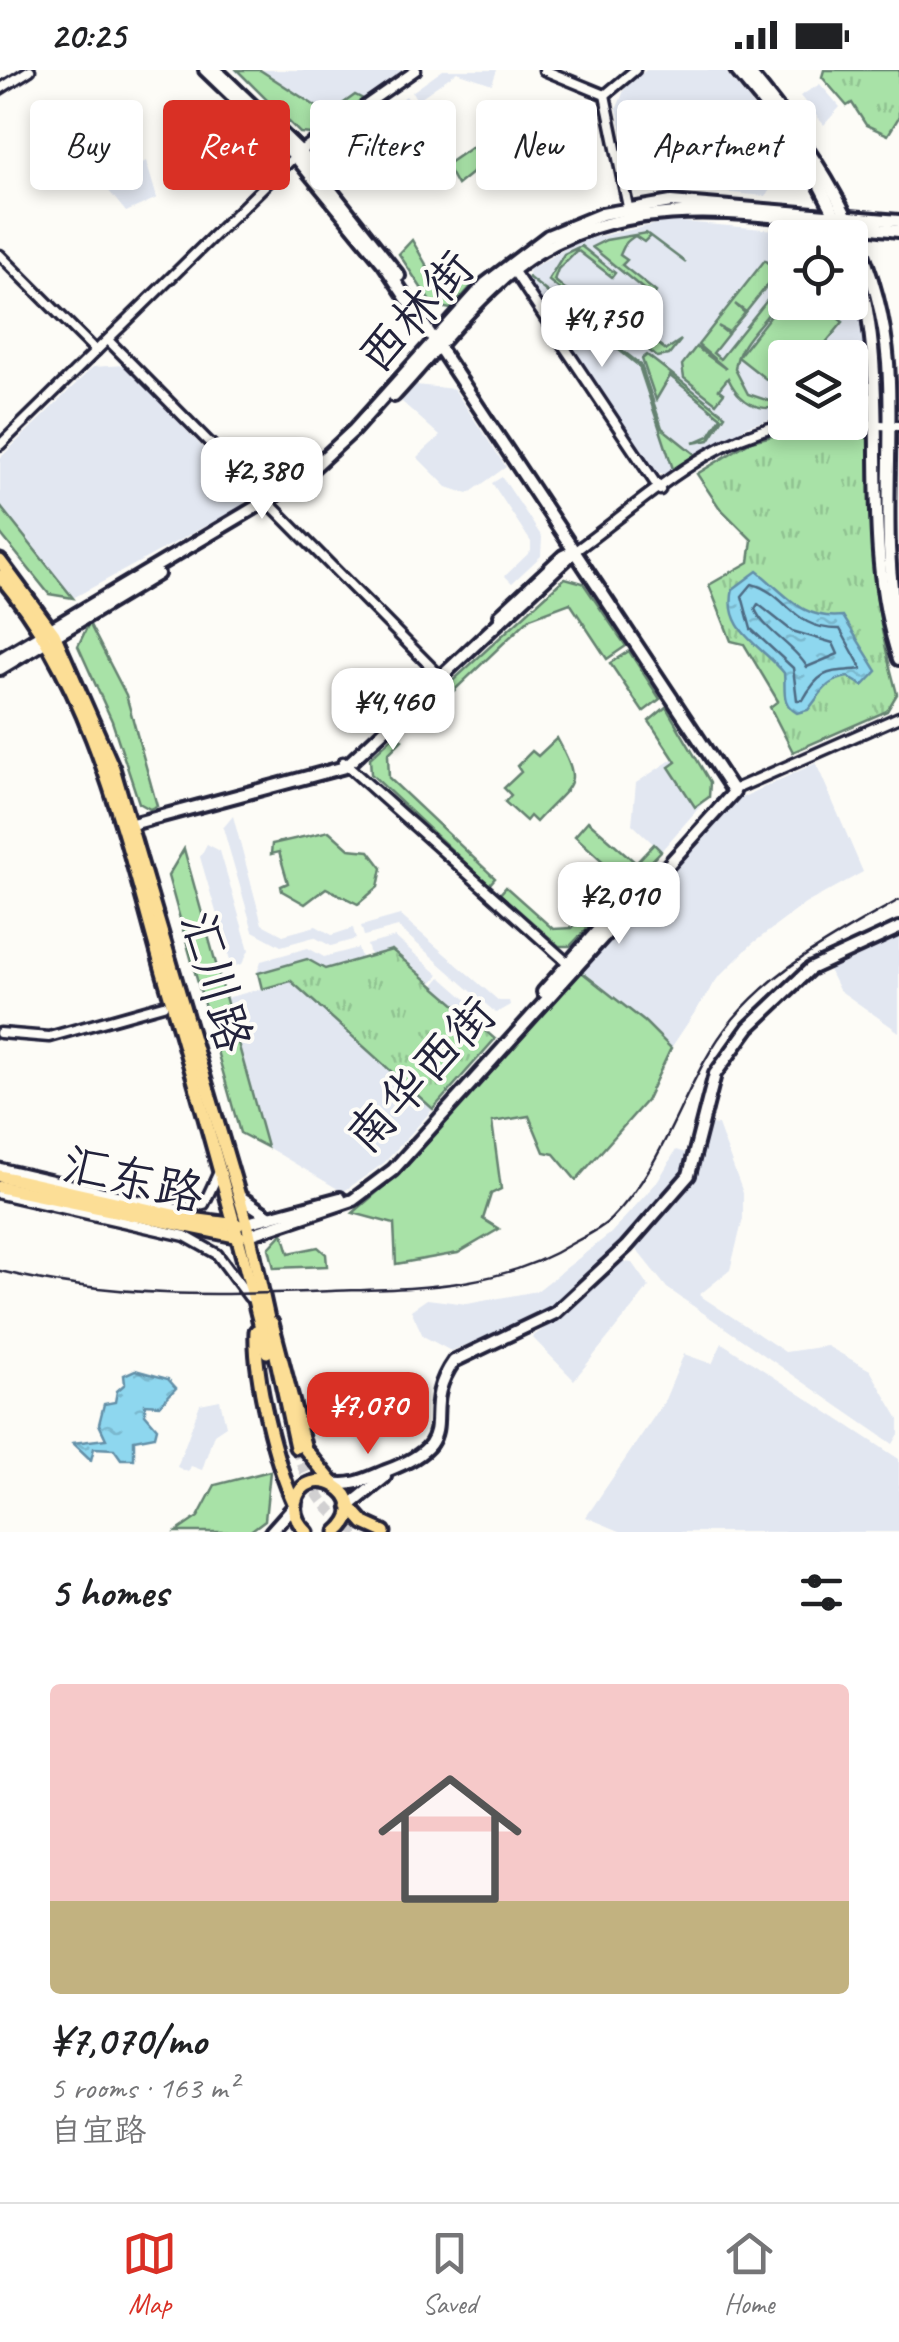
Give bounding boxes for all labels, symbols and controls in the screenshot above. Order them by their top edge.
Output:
text: 20:25 [50,12,125,59]
chip: Buy [30,100,143,190]
chip: Rent [163,100,290,190]
chip: Filters [310,100,456,190]
chip: New [476,100,597,190]
chip: Apartment [617,100,816,190]
map controls [768,220,868,440]
button: locate [768,220,868,320]
street label: 西林街 [345,238,486,385]
pin: ¥4,750 [521,285,683,370]
text: ¥4,750 [563,297,641,338]
button: layers [768,340,868,440]
pin: ¥2,380 [181,437,343,522]
text: ¥2,380 [223,449,301,490]
pin: ¥4,460 [312,668,474,753]
text: ¥4,460 [353,680,433,721]
pin: ¥2,010 [538,862,700,947]
text: ¥2,010 [580,874,658,915]
street label: 汇川路 [167,904,265,1059]
street label: 南华西街 [333,984,508,1165]
street label: 汇东路 [56,1134,210,1224]
pin: ¥7,070 [287,1372,449,1457]
text: ¥7,070 [329,1384,407,1425]
icon: filters [794,1565,849,1620]
text: 5 homes [50,1566,168,1619]
icon: home [360,1749,540,1929]
text: ¥7,070/mo [50,2014,206,2067]
text: 5 rooms · 163 m² [50,2067,237,2108]
text: 自宜路 [50,2110,146,2151]
tab: Map [122,2226,177,2321]
tab: Saved [422,2226,477,2321]
tab: Home [722,2226,777,2321]

